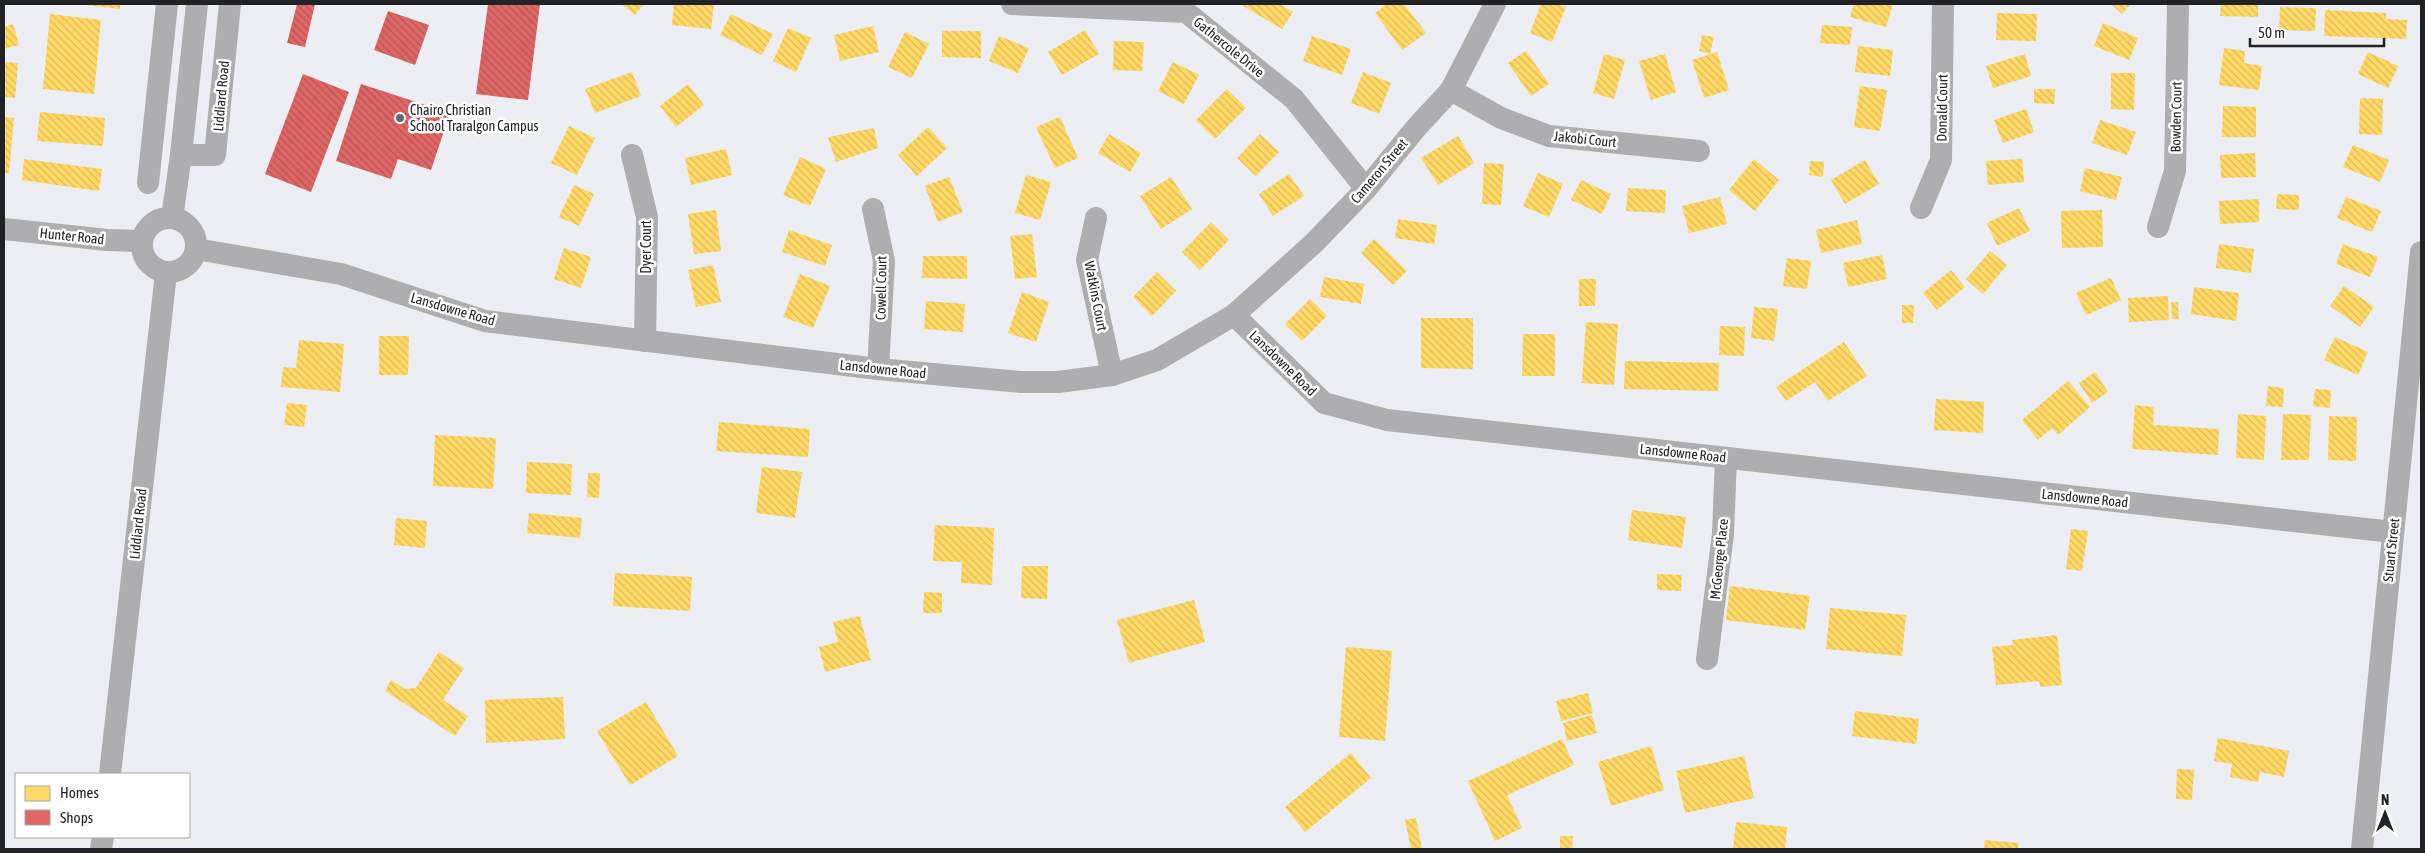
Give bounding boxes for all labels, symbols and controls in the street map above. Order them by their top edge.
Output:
street label: Gathercole Drive [1191,14,1267,80]
scale bar [2250,15,2384,47]
text: 50 m [2258,24,2285,41]
street label: Liddiard Road [210,60,232,132]
street label: Donald Court [1933,74,1951,142]
street label: Bowden Court [2167,82,2185,152]
place label: Chairo Christian School Traralgon Campus [410,102,538,134]
marker: Chairo Christian School Traralgon Campus [394,112,406,124]
street label: Jakobi Court [1553,128,1617,150]
street label: Cameron Street [1347,135,1411,207]
street label: Dyer Court [638,220,654,274]
street label: Hunter Road [39,225,105,247]
street label: Cowell Court [872,256,890,320]
street label: Watkins Court [1081,260,1111,332]
street label: Lansdowne Road [409,289,497,329]
street label: Lansdowne Road [1246,327,1320,399]
street label: Lansdowne Road [839,357,927,381]
street label: Lansdowne Road [1639,441,1727,465]
street label: Lansdowne Road [2041,486,2129,510]
street label: Liddiard Road [126,488,150,560]
street label: Stuart Street [2380,517,2402,583]
street label: McGeorge Place [1707,518,1731,600]
legend [15,773,190,838]
text: Homes [60,784,99,801]
north arrow [2360,788,2410,838]
text: N [2381,792,2389,808]
text: Shops [60,809,93,826]

